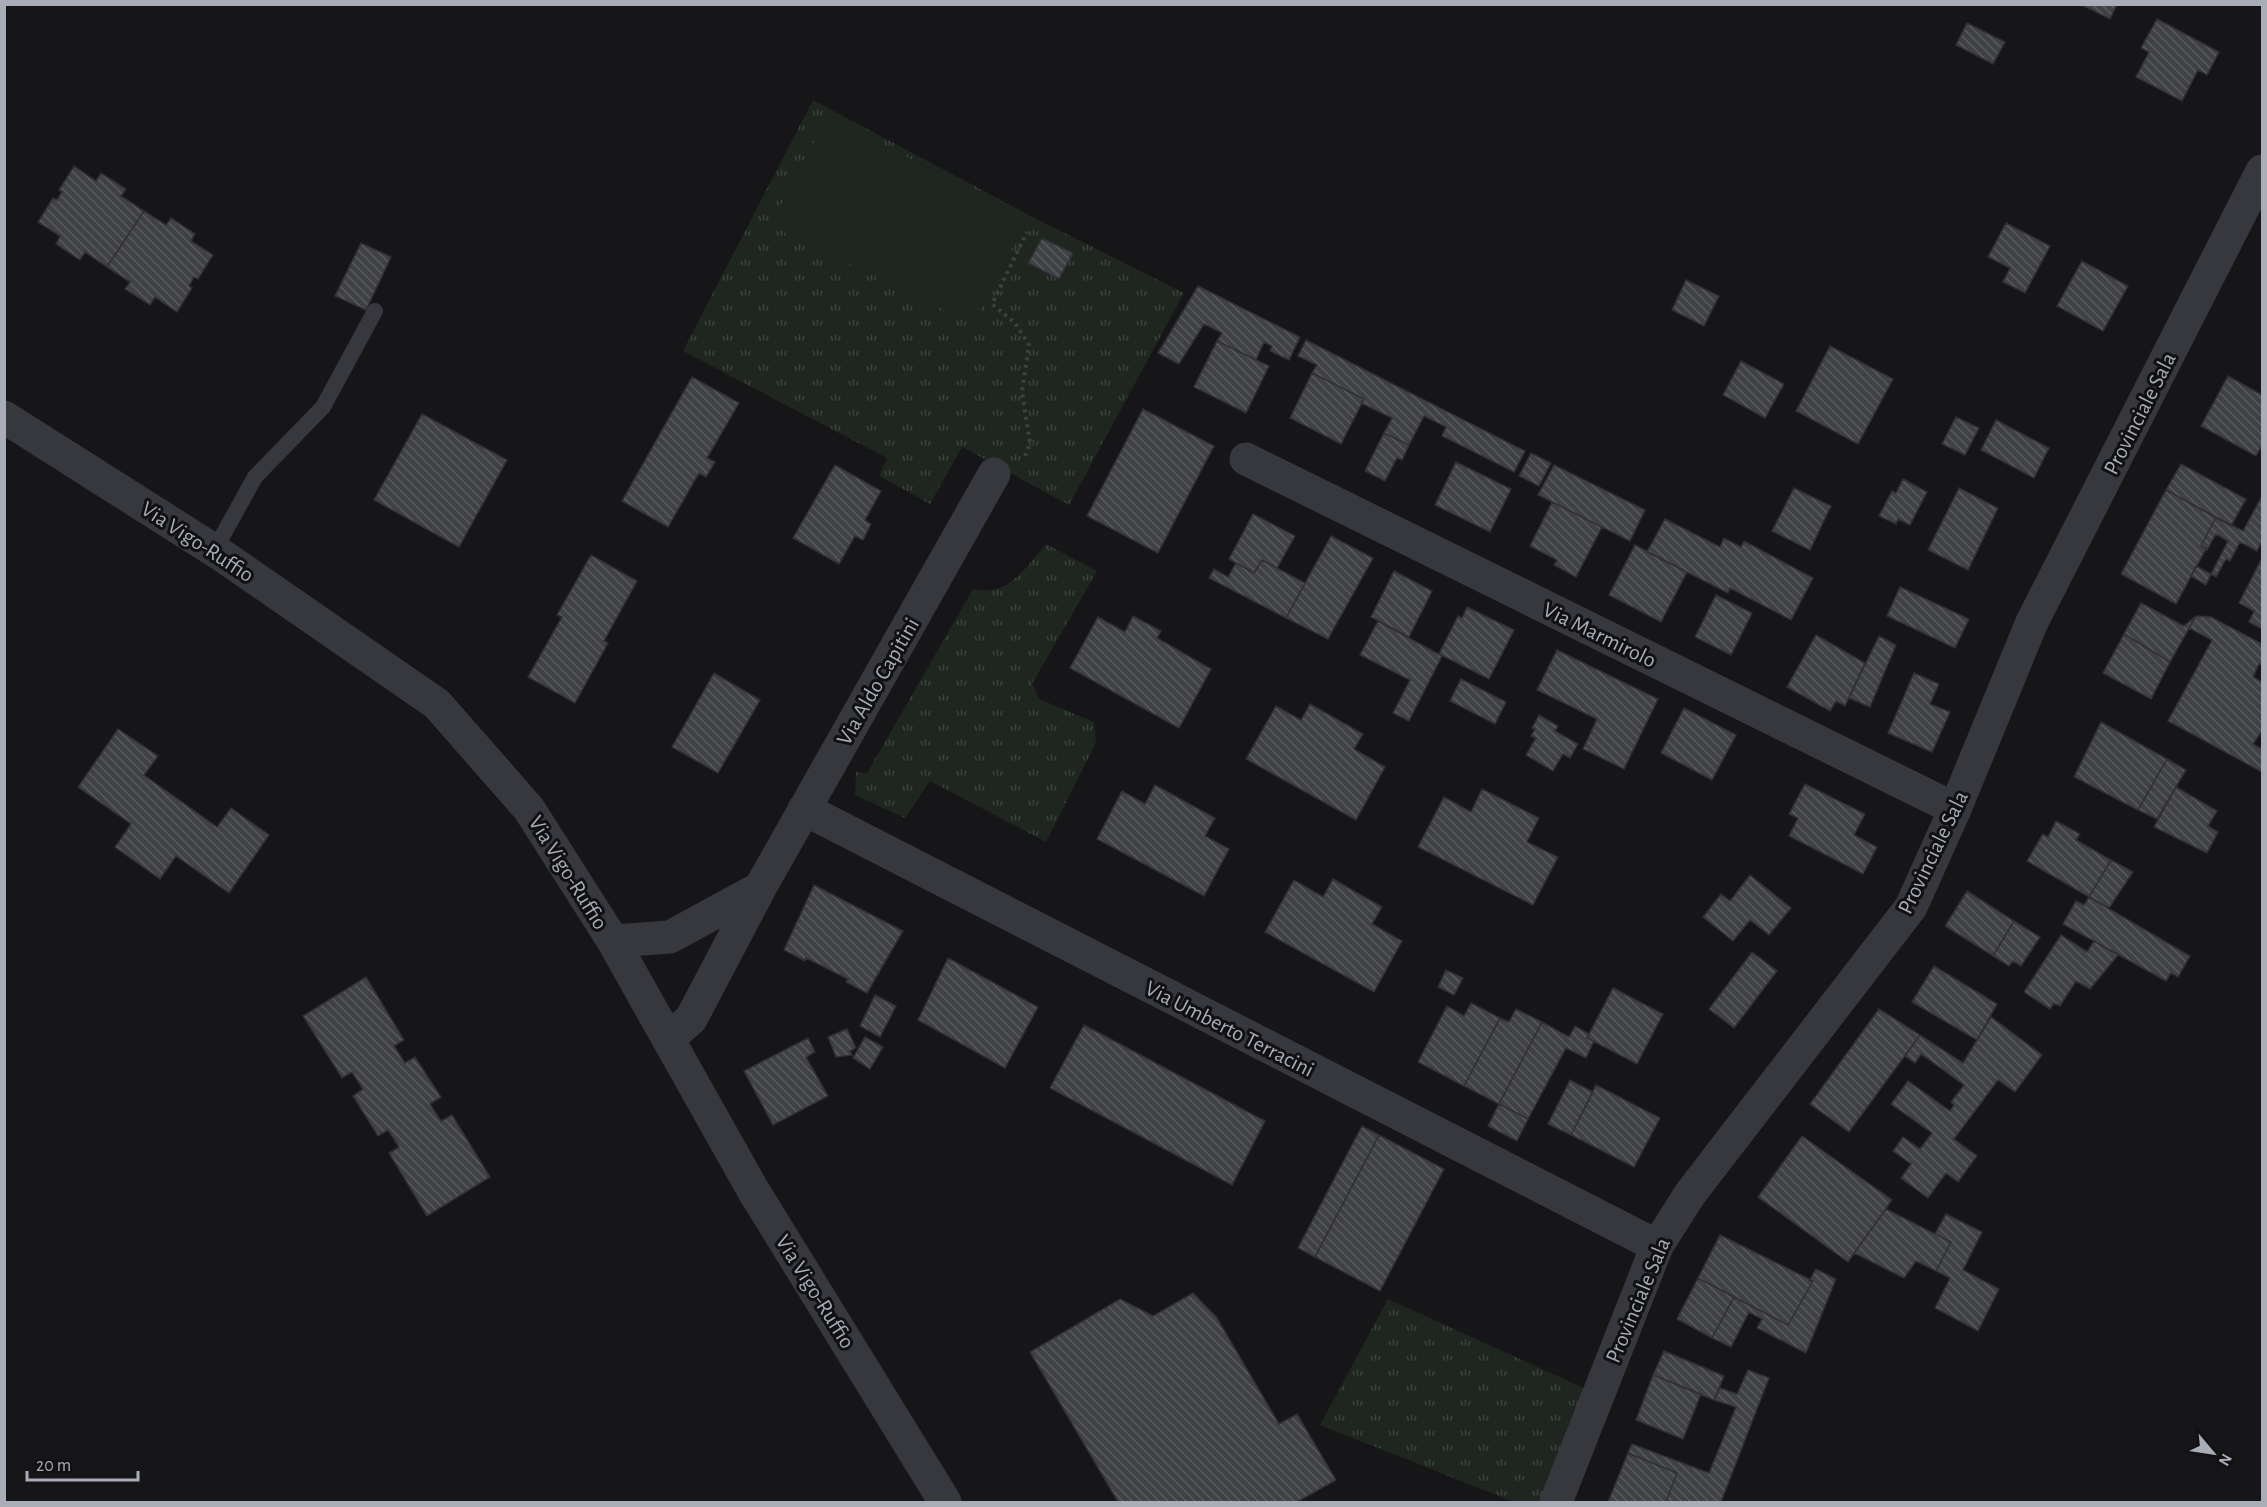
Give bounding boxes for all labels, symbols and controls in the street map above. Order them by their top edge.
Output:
street label: Provinciale Sala [2100,349,2180,478]
street label: Via Vigo-Ruffio [137,497,258,586]
street label: Via Marmirolo [1540,598,1660,672]
street label: Via Aldo Capitini [833,614,923,749]
street label: Provinciale Sala [1894,788,1972,917]
street label: Via Vigo-Ruffio [525,812,612,933]
street label: Via Umberto Terracini [1142,977,1318,1081]
street label: Via Vigo-Ruffio [772,1231,859,1352]
street label: Provinciale Sala [1602,1235,1674,1366]
north arrow [2183,1423,2243,1483]
scale bar [27,1444,138,1482]
text: N [2216,1451,2235,1469]
text: 20 m [36,1457,71,1475]

